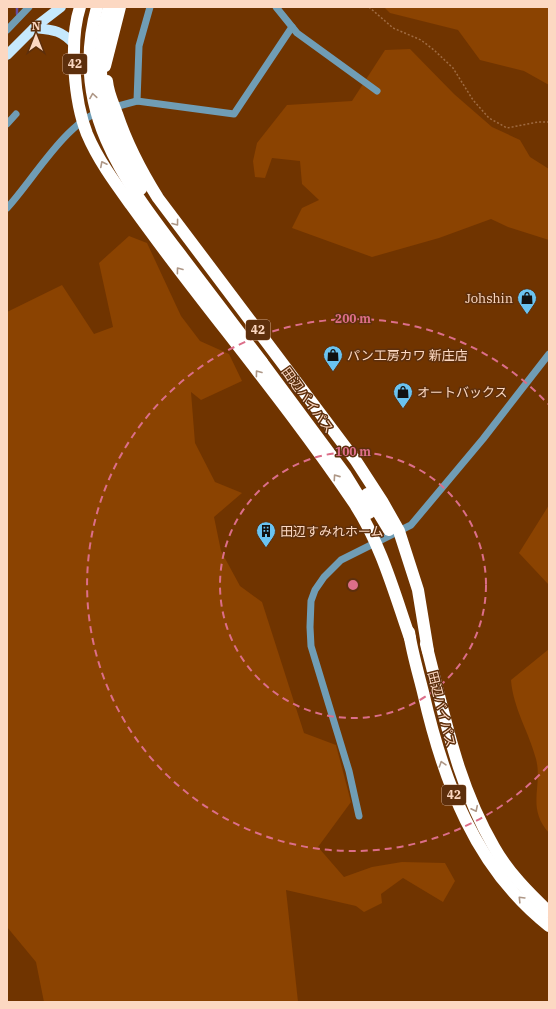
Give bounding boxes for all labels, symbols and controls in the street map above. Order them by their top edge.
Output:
north arrow [16,16,56,56]
text: N [32,19,41,33]
road number: 42 [63,54,87,74]
one-way arrow [89,92,98,99]
one-way arrow [100,161,108,169]
one-way arrow [172,219,179,226]
one-way arrow [177,267,184,274]
shop icon: Johshin [516,287,538,315]
place label: Johshin [465,290,513,307]
text: 200 m [335,311,371,326]
road number: 42 [246,320,270,340]
shop icon: パン工房カワ 新庄店 [322,344,344,372]
place label: パン工房カワ 新庄店 [347,347,468,364]
street label: 田辺バイパス [278,364,337,437]
one-way arrow [256,370,263,377]
shop icon: オートバックス [392,381,414,409]
place label: オートバックス [417,384,508,401]
text: 100 m [335,444,371,459]
one-way arrow [333,474,341,481]
building icon: 田辺すみれホーム [255,520,277,548]
place label: 田辺すみれホーム [280,523,384,540]
centre of rings [346,578,360,592]
street label: 田辺バイパス [424,669,459,749]
one-way arrow [438,760,447,767]
road number: 42 [442,785,466,805]
one-way arrow [470,805,477,812]
one-way arrow [518,896,526,904]

